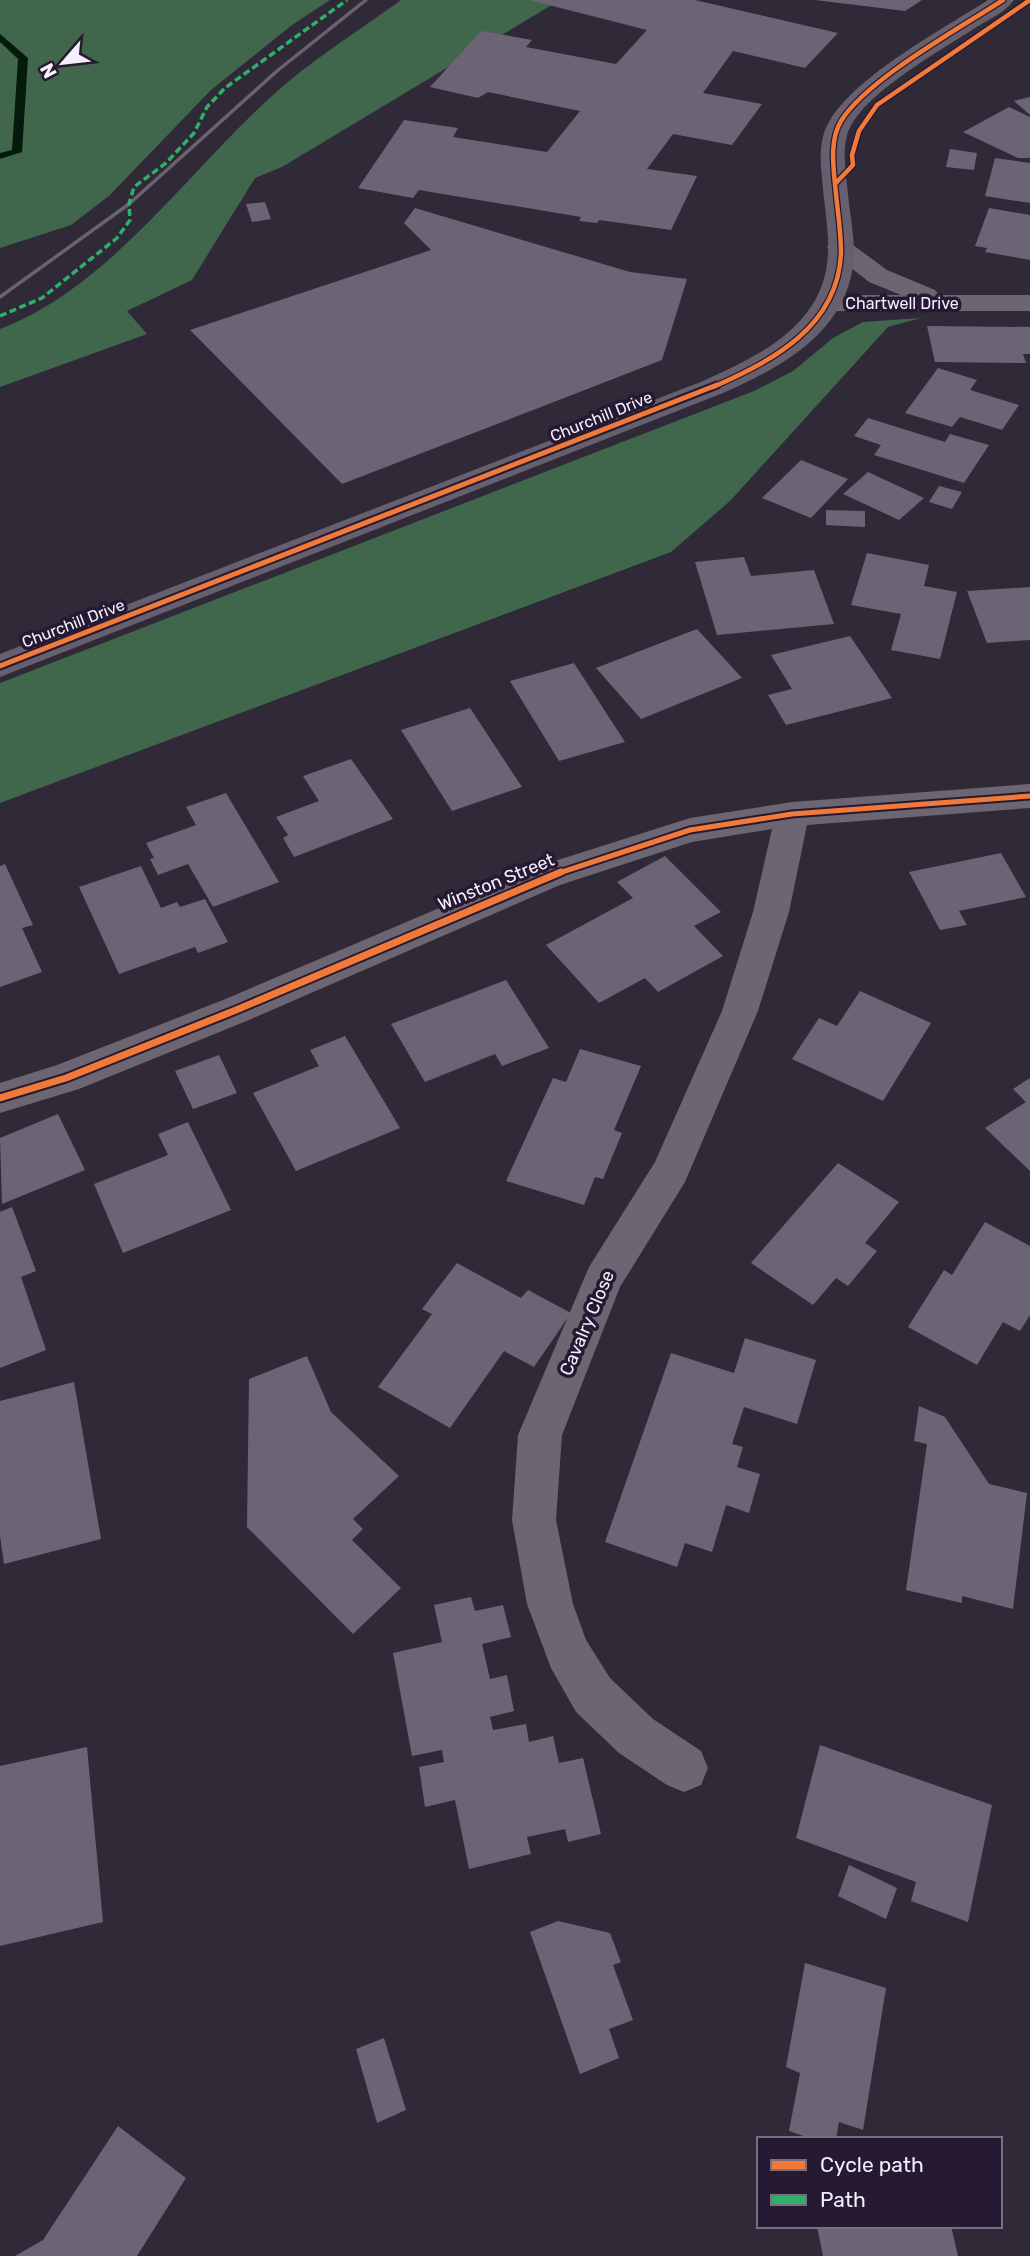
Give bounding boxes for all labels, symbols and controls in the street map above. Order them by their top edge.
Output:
north arrow [28,28,98,98]
text: N [35,59,62,82]
street label: Chartwell Drive [845,294,959,313]
street label: Churchill Drive [547,387,655,446]
street label: Churchill Drive [19,595,127,652]
street label: Winston Street [435,849,557,915]
street label: Cavalry Close [555,1267,619,1379]
legend [757,2137,1002,2228]
text: Cycle path [820,2152,924,2177]
text: Path [820,2187,866,2212]

